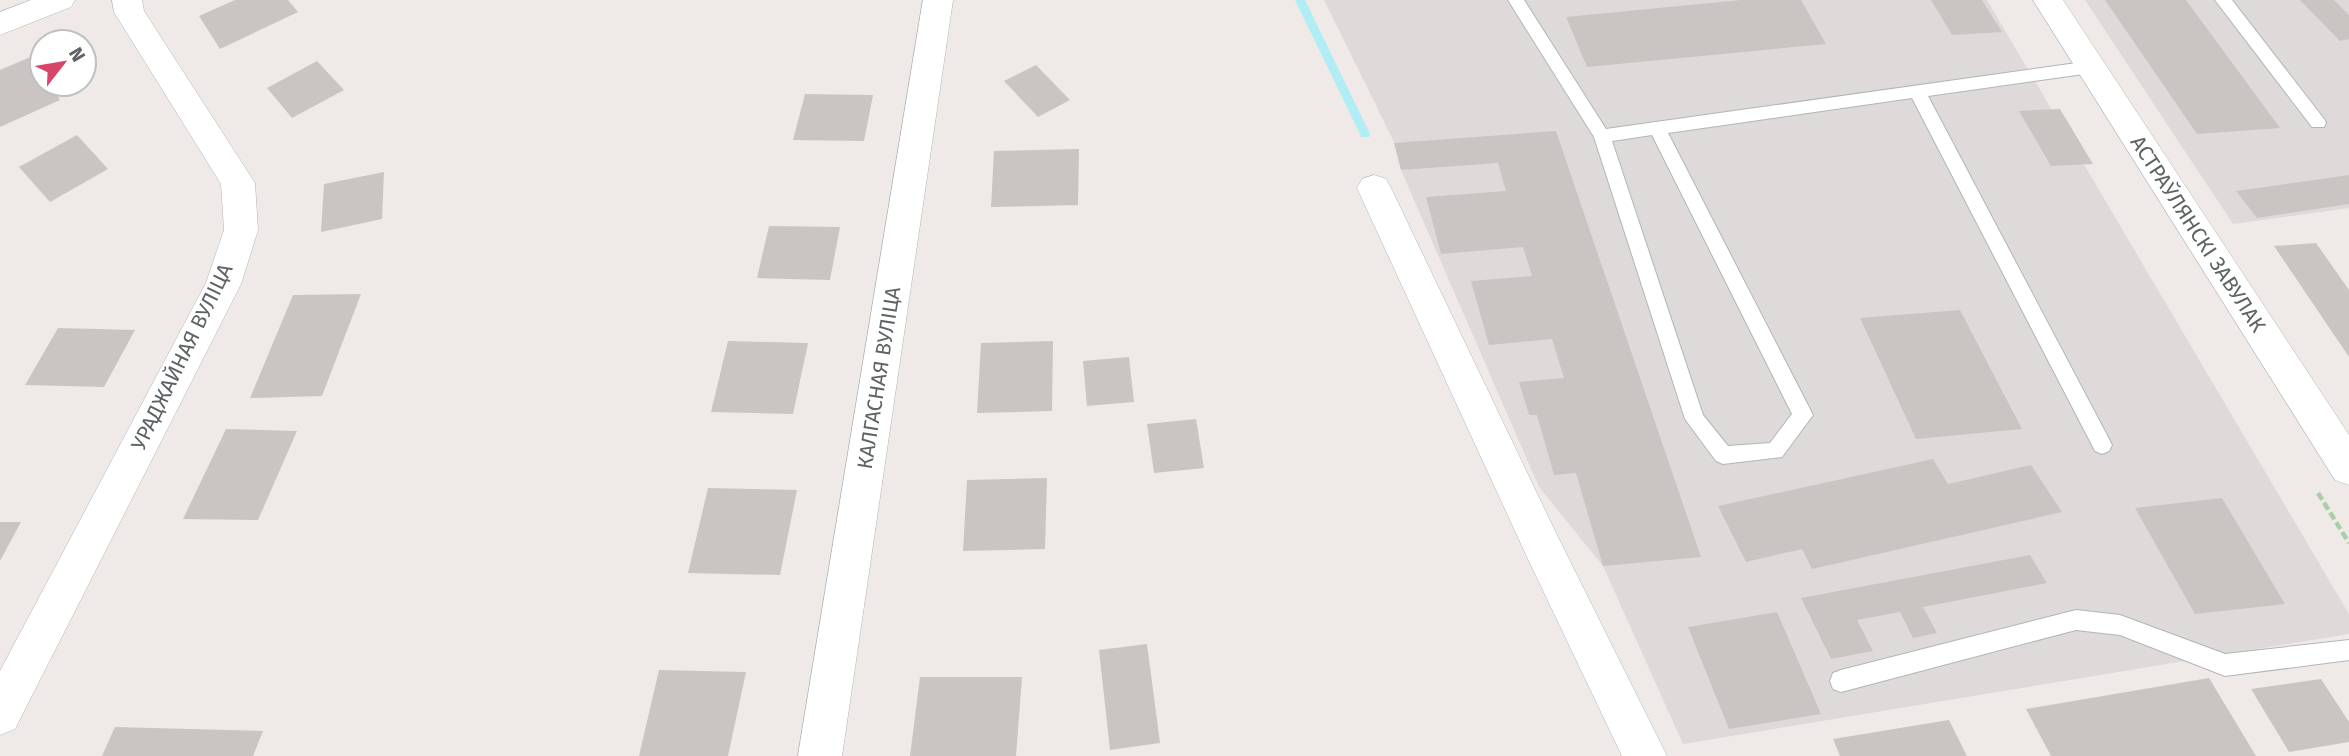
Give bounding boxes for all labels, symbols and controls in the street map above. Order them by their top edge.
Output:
north arrow [28,28,98,98]
text: N [64,43,90,66]
street label: АСТРАЎЛЯНСКІ ЗАВУЛАК [2125,131,2272,338]
street label: УРАДЖАЙНАЯ ВУЛІЦА [125,259,239,455]
street label: КАЛГАСНАЯ ВУЛІЦА [852,285,906,471]

